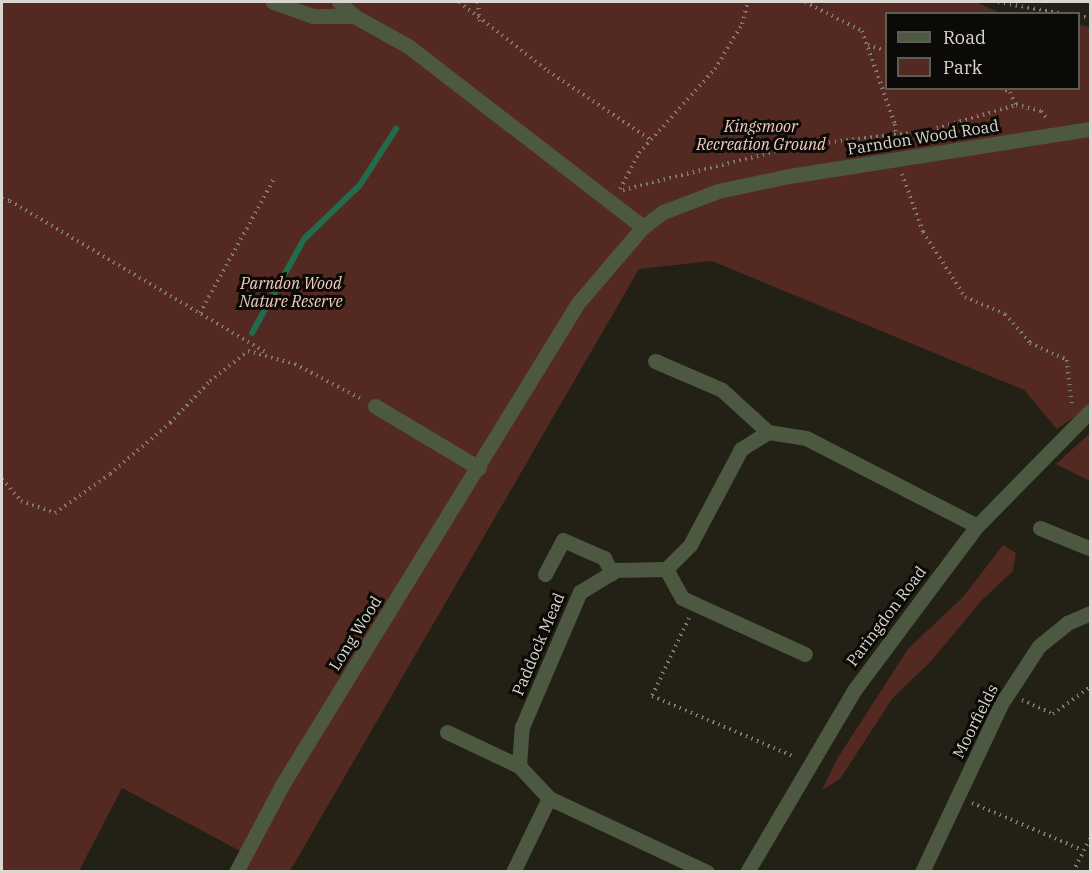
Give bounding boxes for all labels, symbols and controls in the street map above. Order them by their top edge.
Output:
legend [885,12,1080,90]
text: Road [943,26,986,49]
text: Park [943,56,982,79]
park label: Kingsmoor Recreation Ground [696,116,826,154]
street label: Parndon Wood Road [846,116,1000,158]
park label: Parndon Wood Nature Reserve [239,273,343,311]
street label: Paringdon Road [842,562,930,670]
street label: Paddock Mead [508,590,568,698]
street label: Long Wood [325,592,385,674]
street label: Moorfields [948,681,1002,761]

